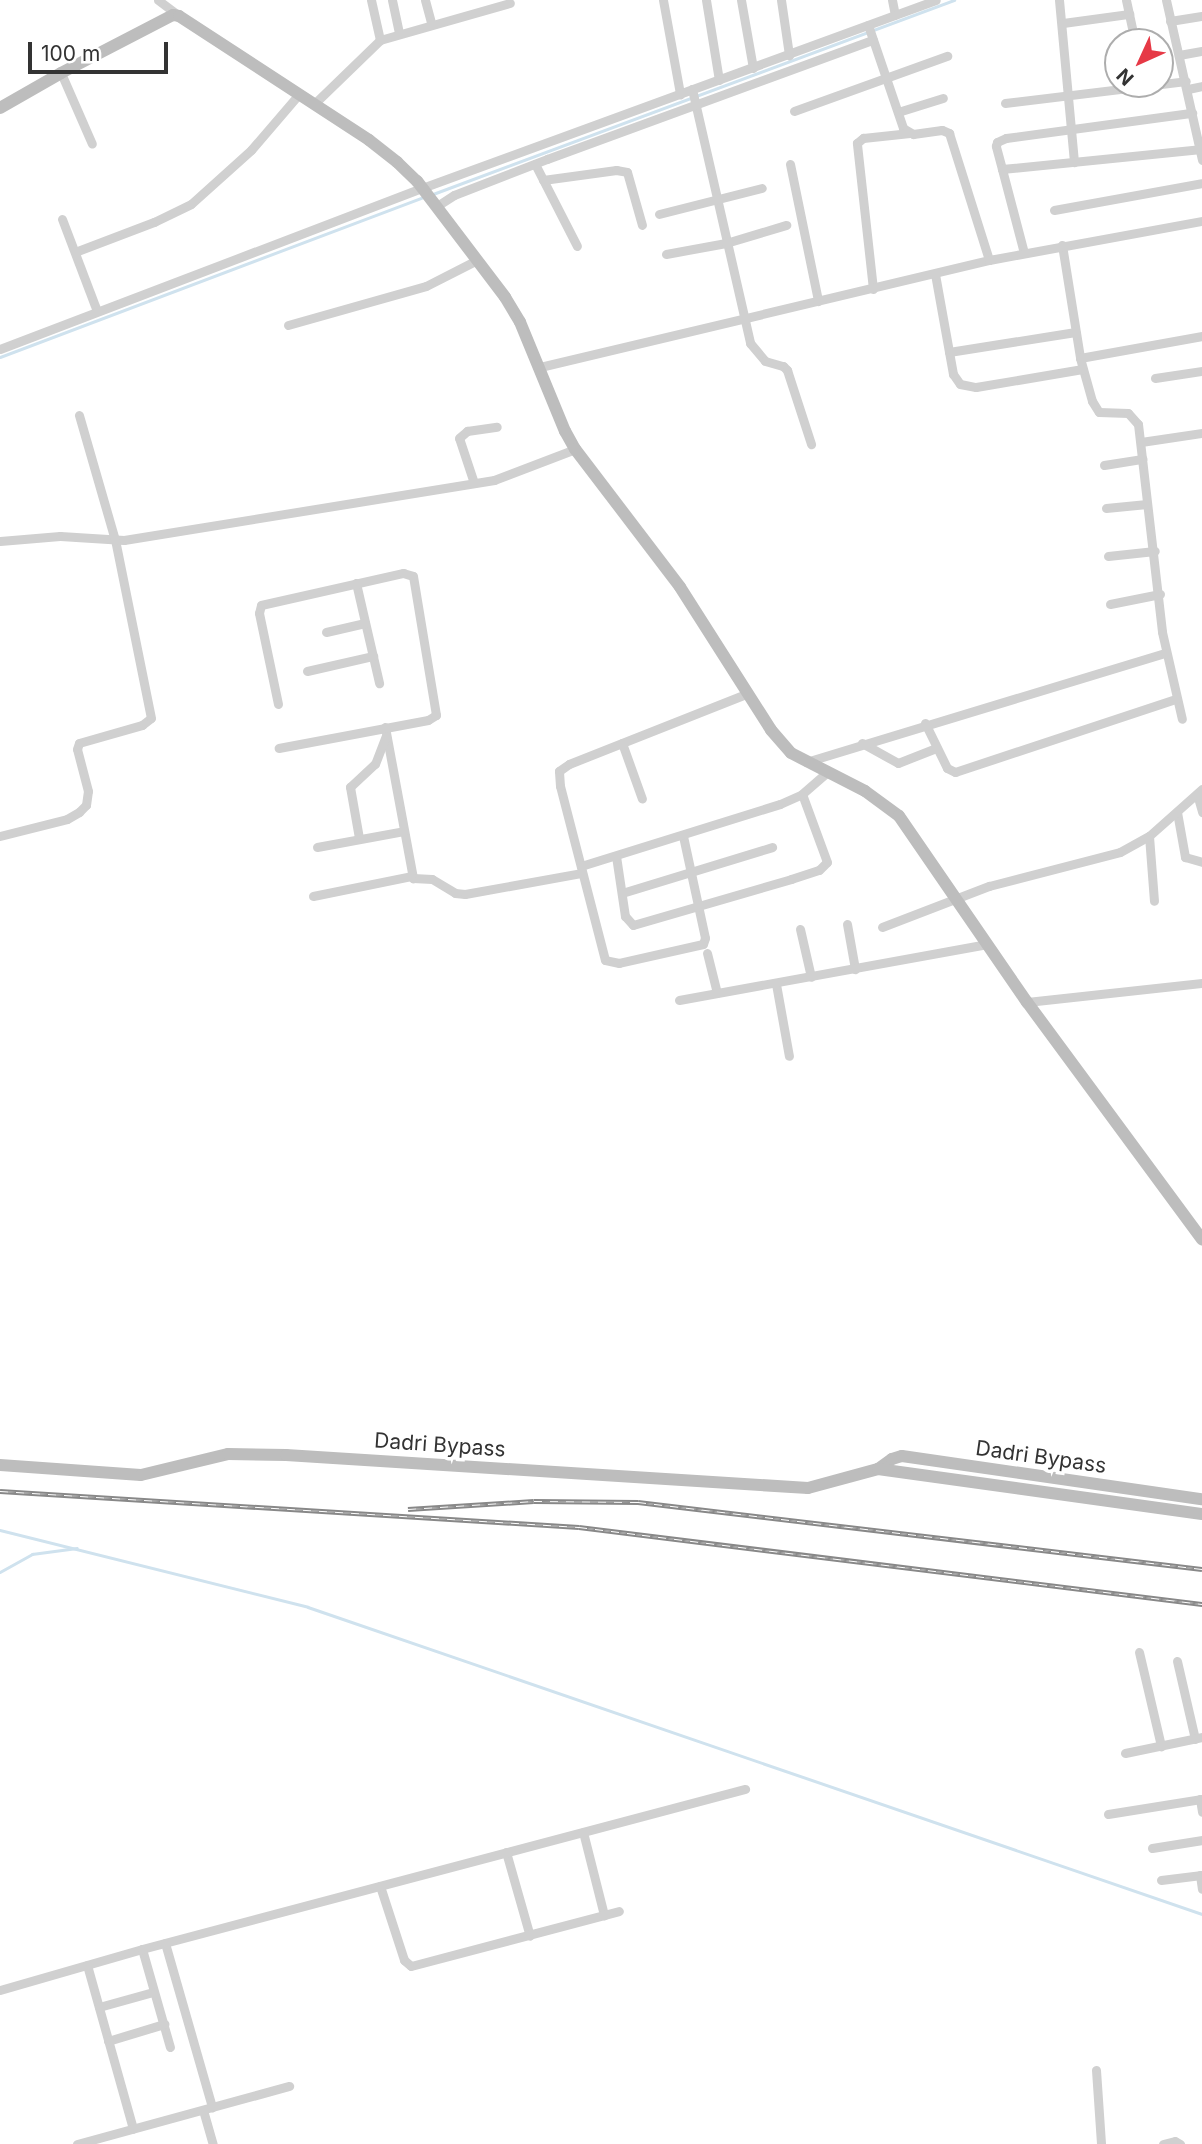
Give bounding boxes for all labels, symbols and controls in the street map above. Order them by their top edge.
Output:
scale bar [32,28,172,72]
north arrow [1104,28,1174,98]
text: 100 m [41,41,100,66]
text: N [1112,64,1138,90]
street label: Dadri Bypass [373,1428,507,1462]
street label: Dadri Bypass [974,1435,1108,1479]

